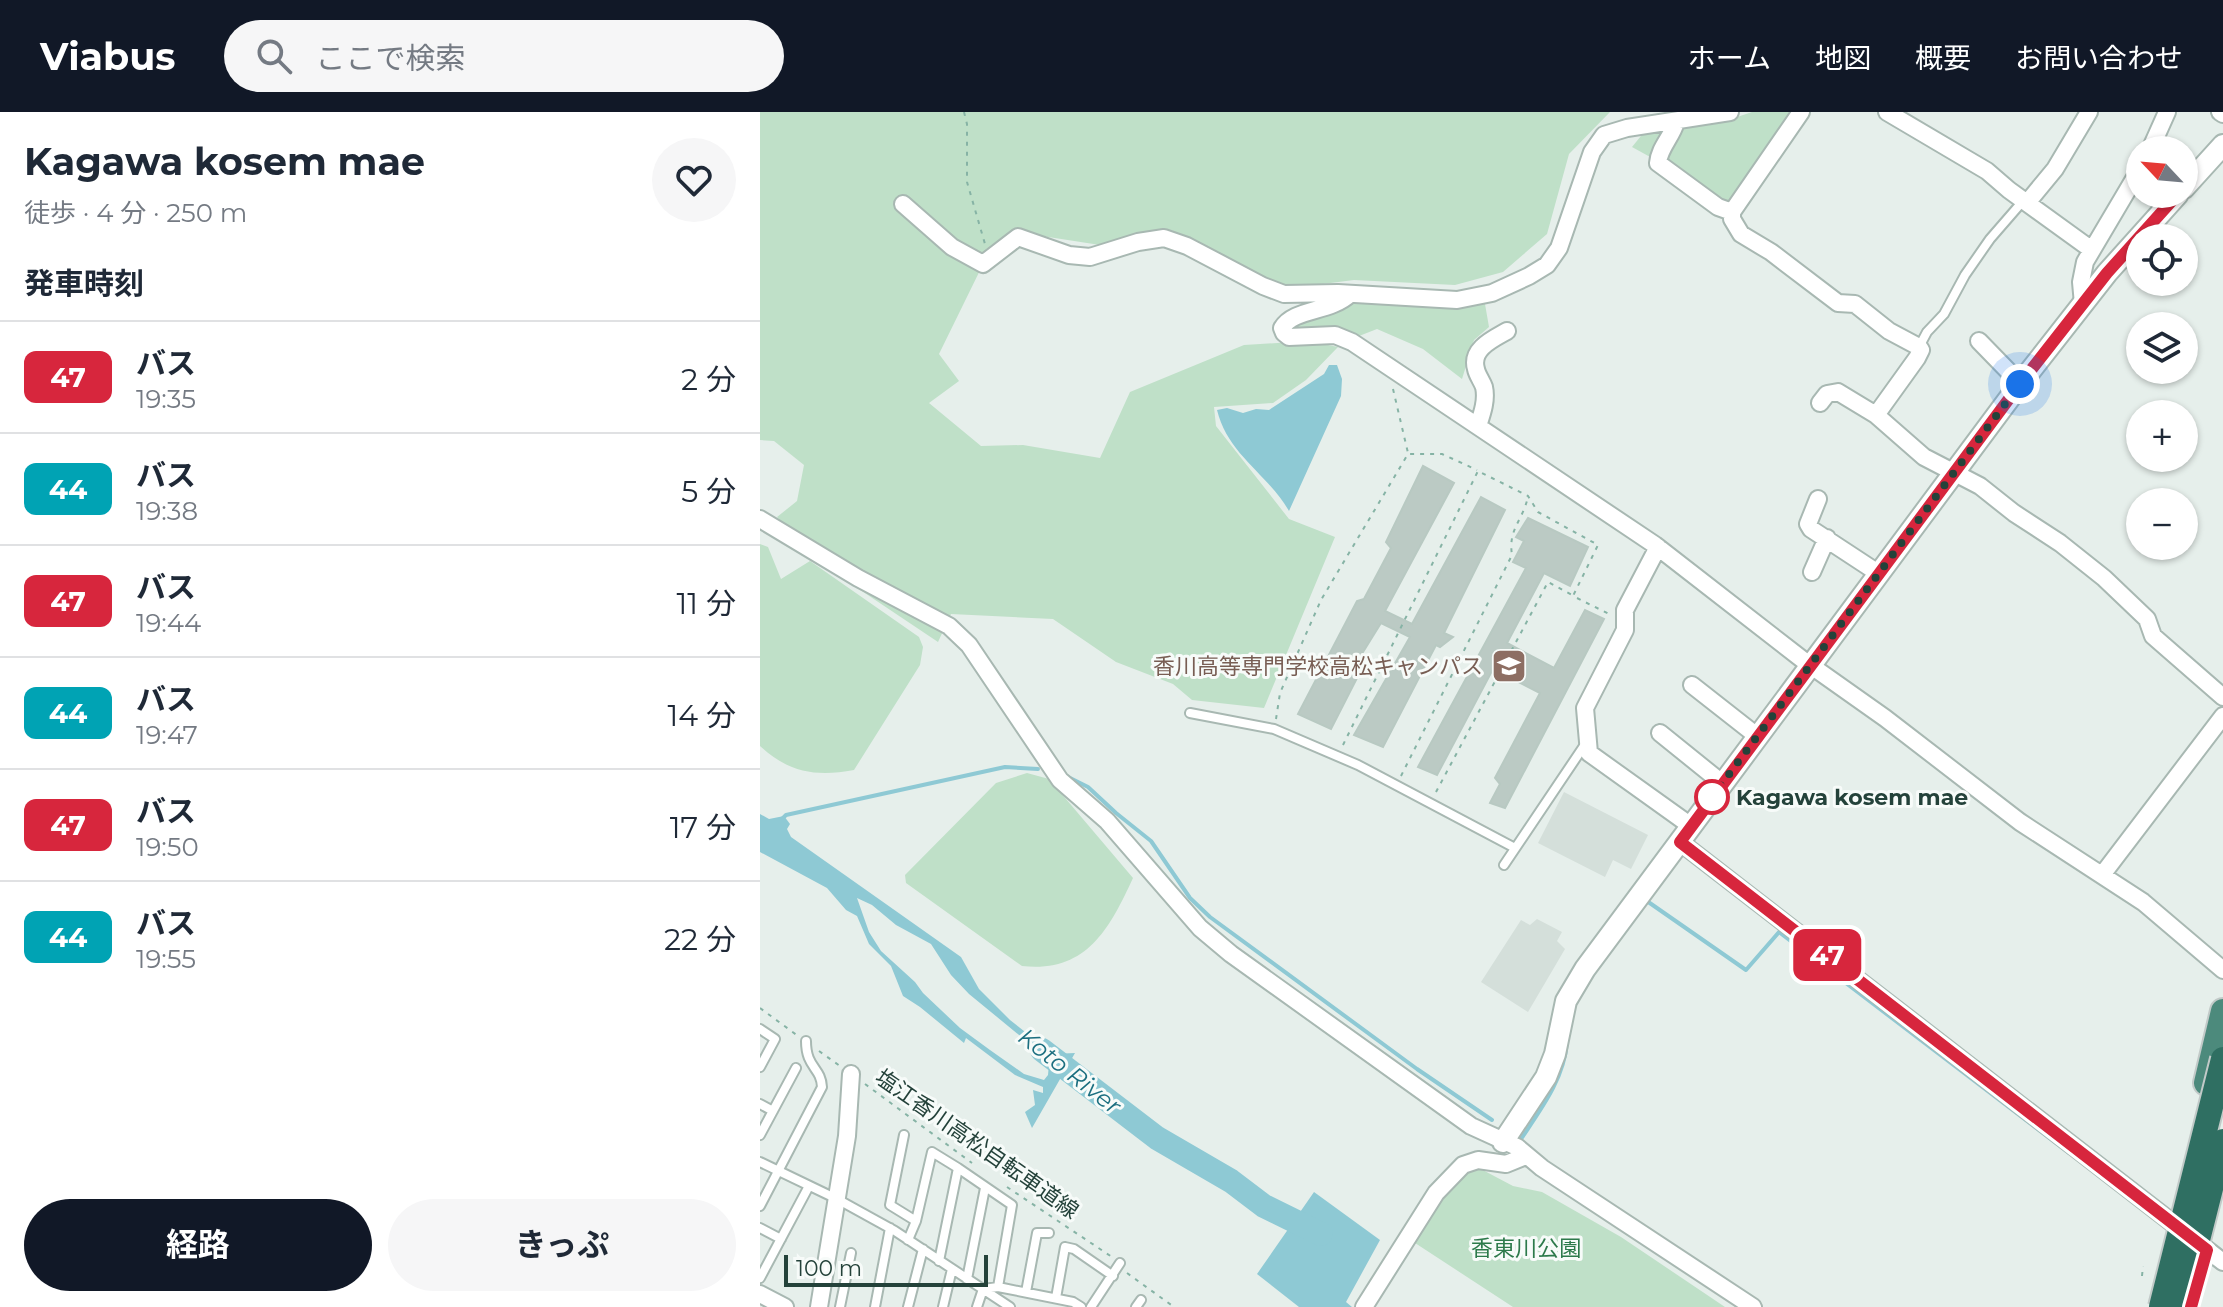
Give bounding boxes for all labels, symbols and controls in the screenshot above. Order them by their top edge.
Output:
search box [224,20,784,92]
text: Viabus [40,33,176,80]
icon: search [252,34,296,78]
text: ここで検索 [316,40,466,77]
text: ホーム [1688,41,1771,75]
text: 地図 [1815,41,1871,75]
text: 概要 [1915,41,1971,75]
text: お問い合わせ [2015,41,2183,75]
north arrow [2126,136,2198,208]
map controls [2126,136,2198,560]
text: Kagawa kosem mae [24,138,425,185]
button: heart [652,138,736,222]
text: 徒歩 · 4 分 · 250 m [24,197,247,229]
button: locate [2126,224,2198,296]
text: 発車時刻 [24,265,144,302]
button: layers [2126,312,2198,384]
text: バス [136,345,196,382]
text: 47 [50,360,86,394]
text: 2 分 [681,361,736,398]
your location [2000,364,2040,404]
text: 19:35 [136,383,196,415]
button: + [2126,400,2198,472]
text: バス [136,457,196,494]
text: 44 [49,472,87,506]
text: 5 分 [681,473,736,510]
button: − [2126,488,2198,560]
text: 19:38 [136,495,198,527]
text: バス [136,569,196,606]
text: 47 [50,584,86,618]
text: 11 分 [676,585,736,622]
text: 19:44 [136,607,201,639]
school or university icon: 香川高等専門学校高松キャンパス [1490,647,1528,685]
place label: 香川高等専門学校高松キャンパス [1153,653,1483,680]
text: バス [136,681,196,718]
text: 44 [49,696,87,730]
text: 14 分 [667,697,736,734]
text: 19:47 [136,719,198,751]
marker: Kagawa kosem mae [1695,780,1729,814]
place label: Kagawa kosem mae [1736,784,1968,811]
text: バス [136,793,196,830]
text: 47 [50,808,86,842]
text: 17 分 [670,809,736,846]
text: 19:50 [136,831,199,863]
text: バス [136,905,196,942]
text: 44 [49,920,87,954]
text: 22 分 [664,921,736,958]
line badge: 47 [1791,929,1863,981]
text: 47 [1809,938,1845,972]
text: 19:55 [136,943,196,975]
water label: Koto River [1013,1022,1128,1121]
street label: 塩江香川高松自転車道線 [870,1064,1084,1224]
button: 経路 [24,1199,372,1291]
button: きっぷ [388,1199,736,1291]
park label: 香東川公園 [1471,1235,1581,1262]
scale bar [784,1251,988,1287]
text: 100 m [796,1255,862,1282]

